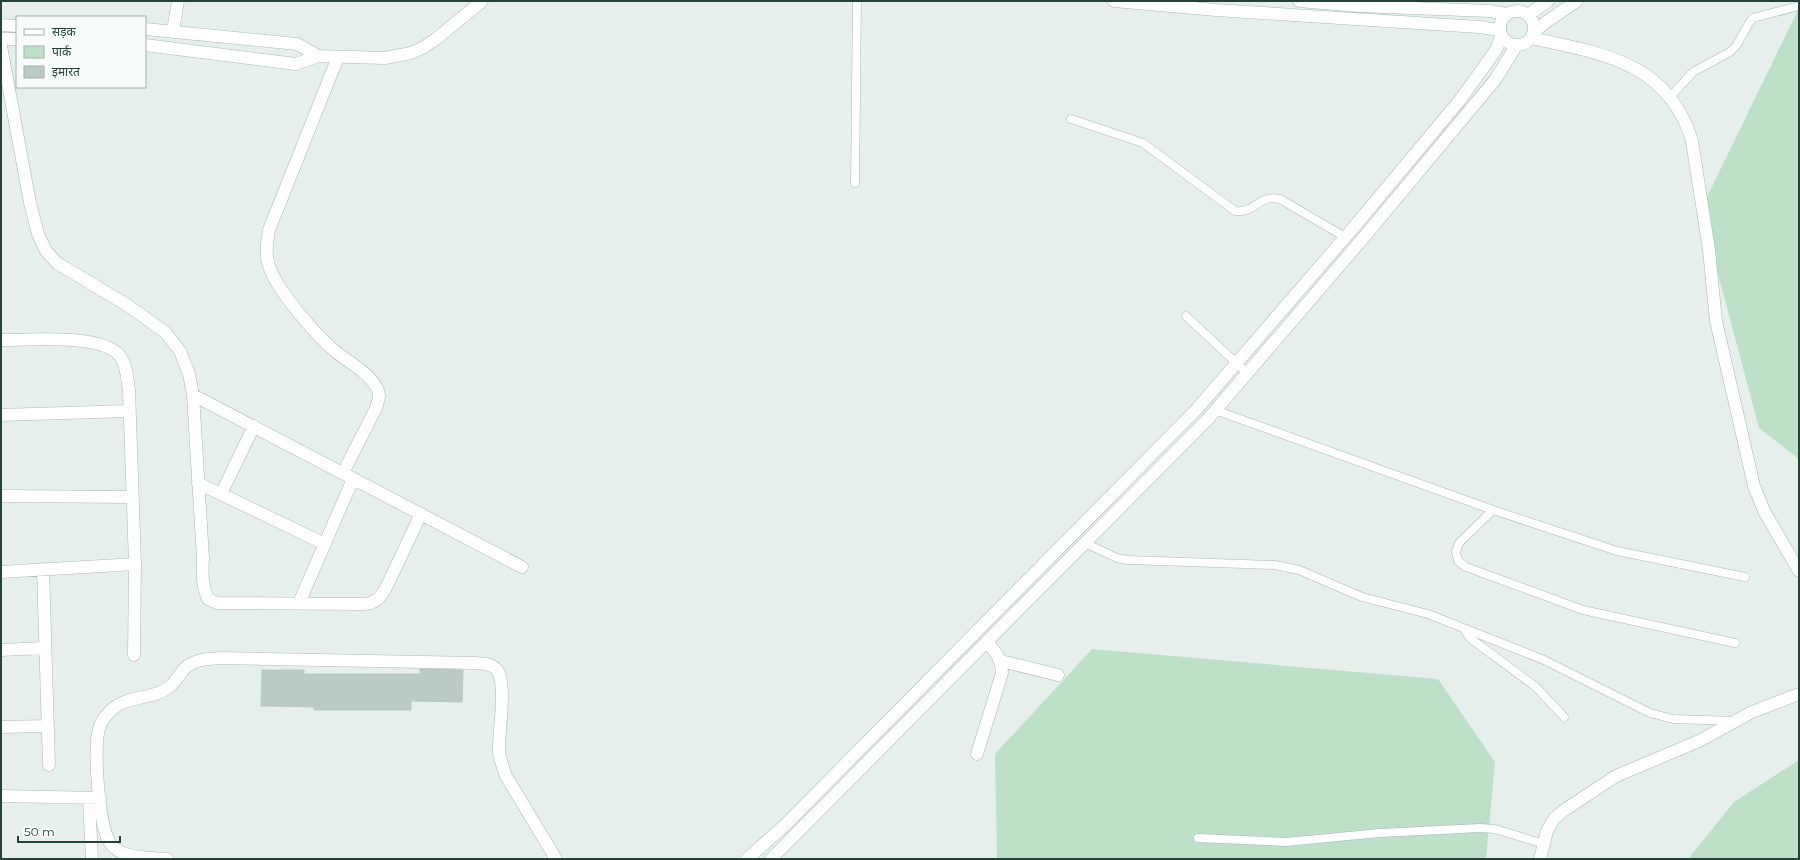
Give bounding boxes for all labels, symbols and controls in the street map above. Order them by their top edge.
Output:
legend [16,16,146,88]
text: सड़क [52,24,77,39]
text: पार्क [52,44,72,59]
text: इमारत [52,64,81,79]
scale bar [18,818,120,844]
text: 50 m [24,824,55,839]

